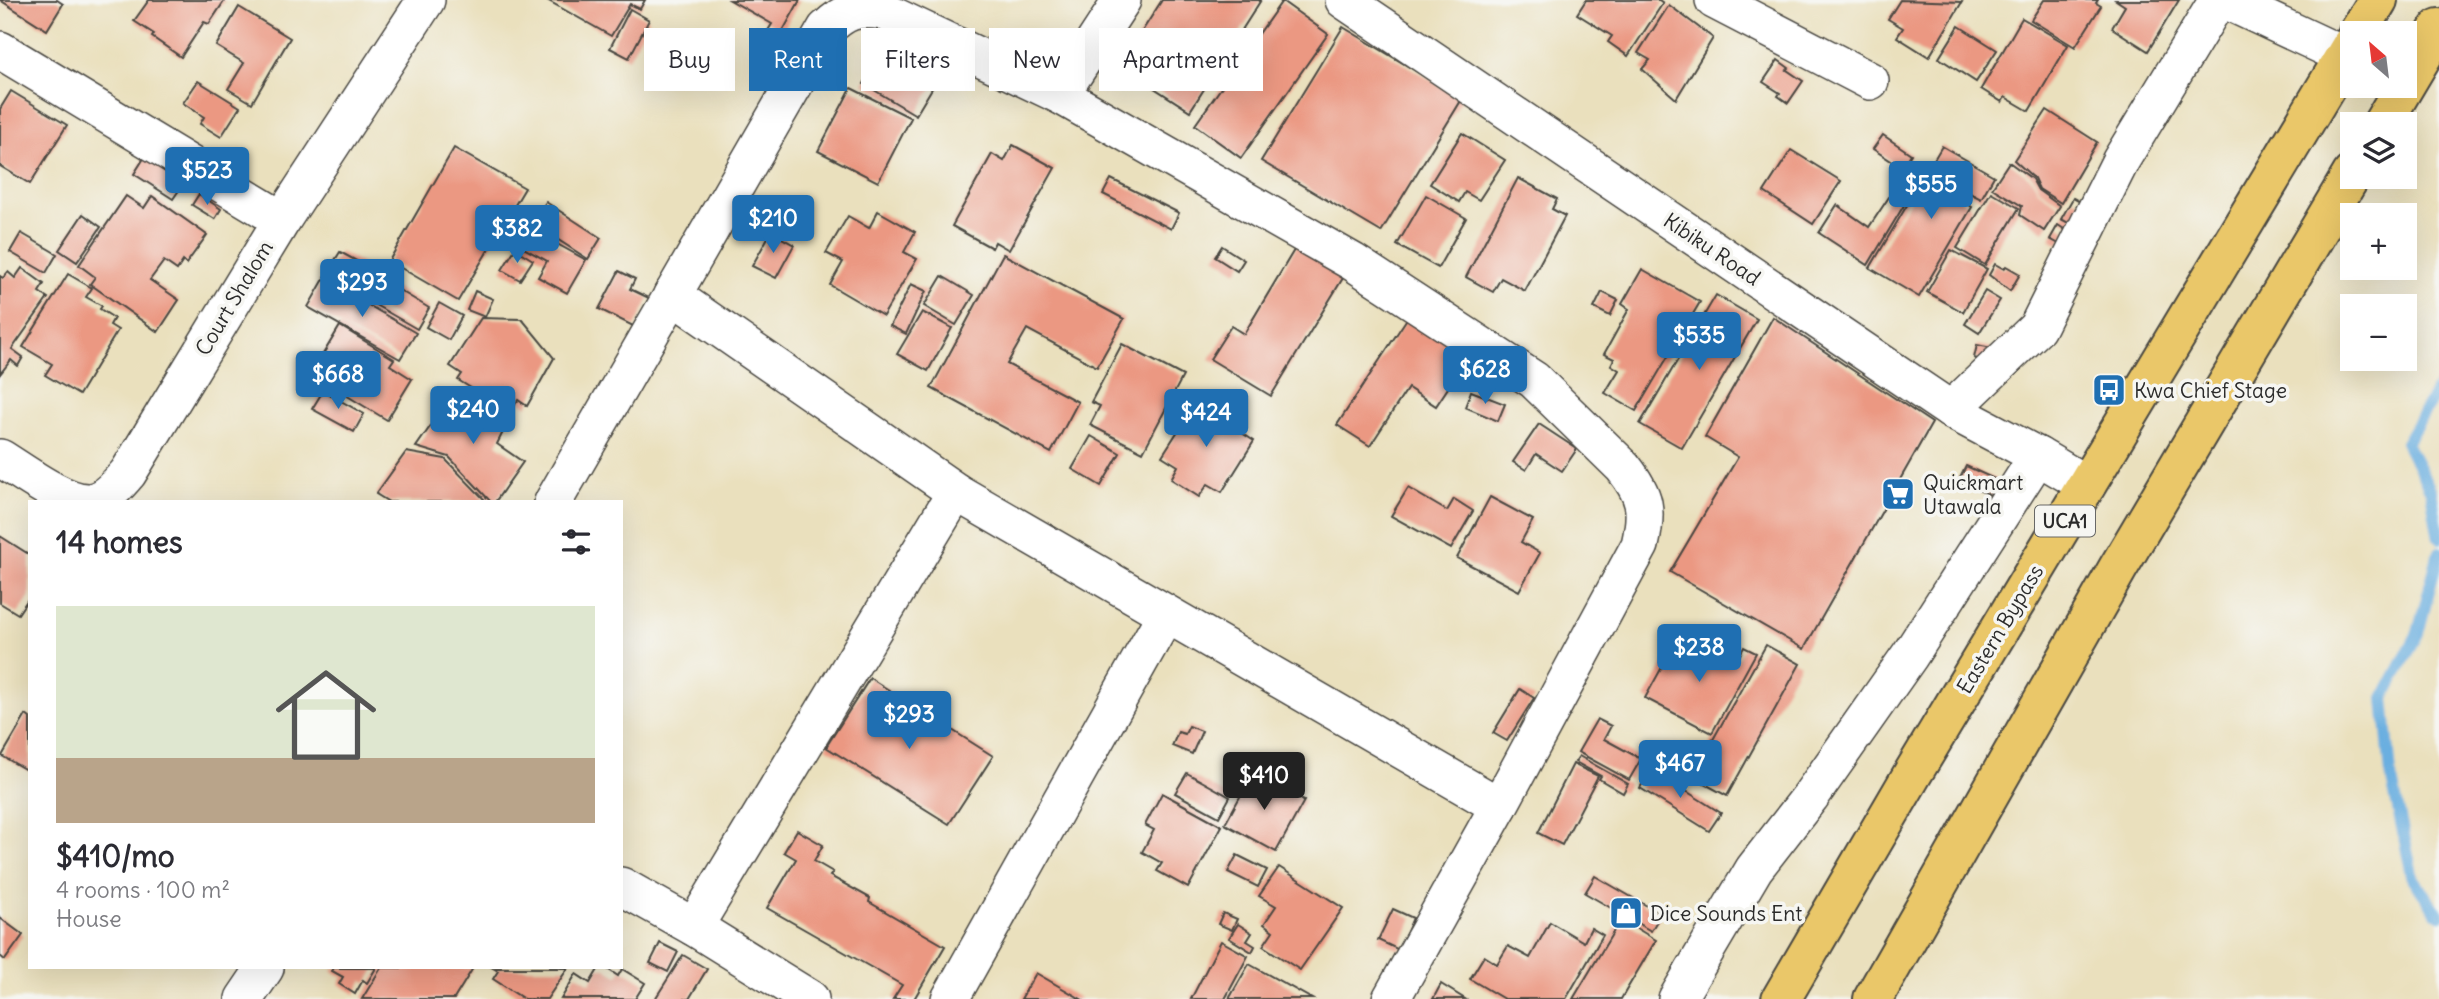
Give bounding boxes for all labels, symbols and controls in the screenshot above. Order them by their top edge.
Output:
north arrow [2340,21,2417,98]
map controls [2340,21,2417,371]
chip: Buy [644,28,735,91]
chip: Rent [749,28,847,91]
chip: Filters [861,28,975,91]
chip: New [989,28,1085,91]
chip: Apartment [1099,28,1263,91]
button: layers [2340,112,2417,189]
pin: $523 [166,148,248,207]
text: $523 [181,155,233,184]
pin: $555 [1890,162,1972,221]
text: $555 [1905,169,1957,198]
pin: $210 [732,196,814,255]
text: $210 [748,203,798,232]
button: + [2340,203,2417,280]
pin: $382 [476,205,558,265]
street label: Kibiku Road [1658,207,1766,291]
text: $382 [491,213,543,242]
street label: Court Shalom [189,236,279,360]
pin: $293 [321,260,403,319]
text: $293 [336,267,388,296]
button: − [2340,294,2417,371]
pin: $535 [1658,312,1740,372]
text: $535 [1673,320,1725,349]
pin: $628 [1444,346,1526,406]
pin: $668 [297,352,379,411]
text: $628 [1459,354,1511,383]
text: $668 [312,359,364,388]
bus stop icon: Kwa Chief Stage [2090,371,2128,409]
place label: Kwa Chief Stage [2134,377,2287,404]
pin: $240 [432,386,514,446]
pin: $424 [1165,390,1247,449]
text: $240 [446,394,500,423]
text: $424 [1180,397,1232,426]
place label: Quickmart Utawala [1923,469,2023,520]
supermarket icon: Quickmart Utawala [1879,475,1917,513]
road number: UCA1 [2035,506,2095,536]
text: 14 homes [56,523,183,561]
icon: filters [557,523,595,561]
street label: Eastern Bypass [1951,559,2049,699]
pin: $238 [1658,624,1740,684]
text: $238 [1673,632,1725,661]
icon: home [263,652,389,778]
pin: $293 [868,692,950,751]
text: $293 [883,699,935,728]
pin: $467 [1639,740,1721,800]
text: $467 [1655,748,1705,777]
pin: $410 [1223,752,1305,812]
text: $410 [1239,760,1289,789]
text: $410/mo [56,837,175,875]
text: 4 rooms · 100 m² [56,875,230,904]
shop icon: Dice Sounds Ent [1607,894,1645,932]
place label: Dice Sounds Ent [1650,900,1802,927]
text: House [56,904,122,933]

